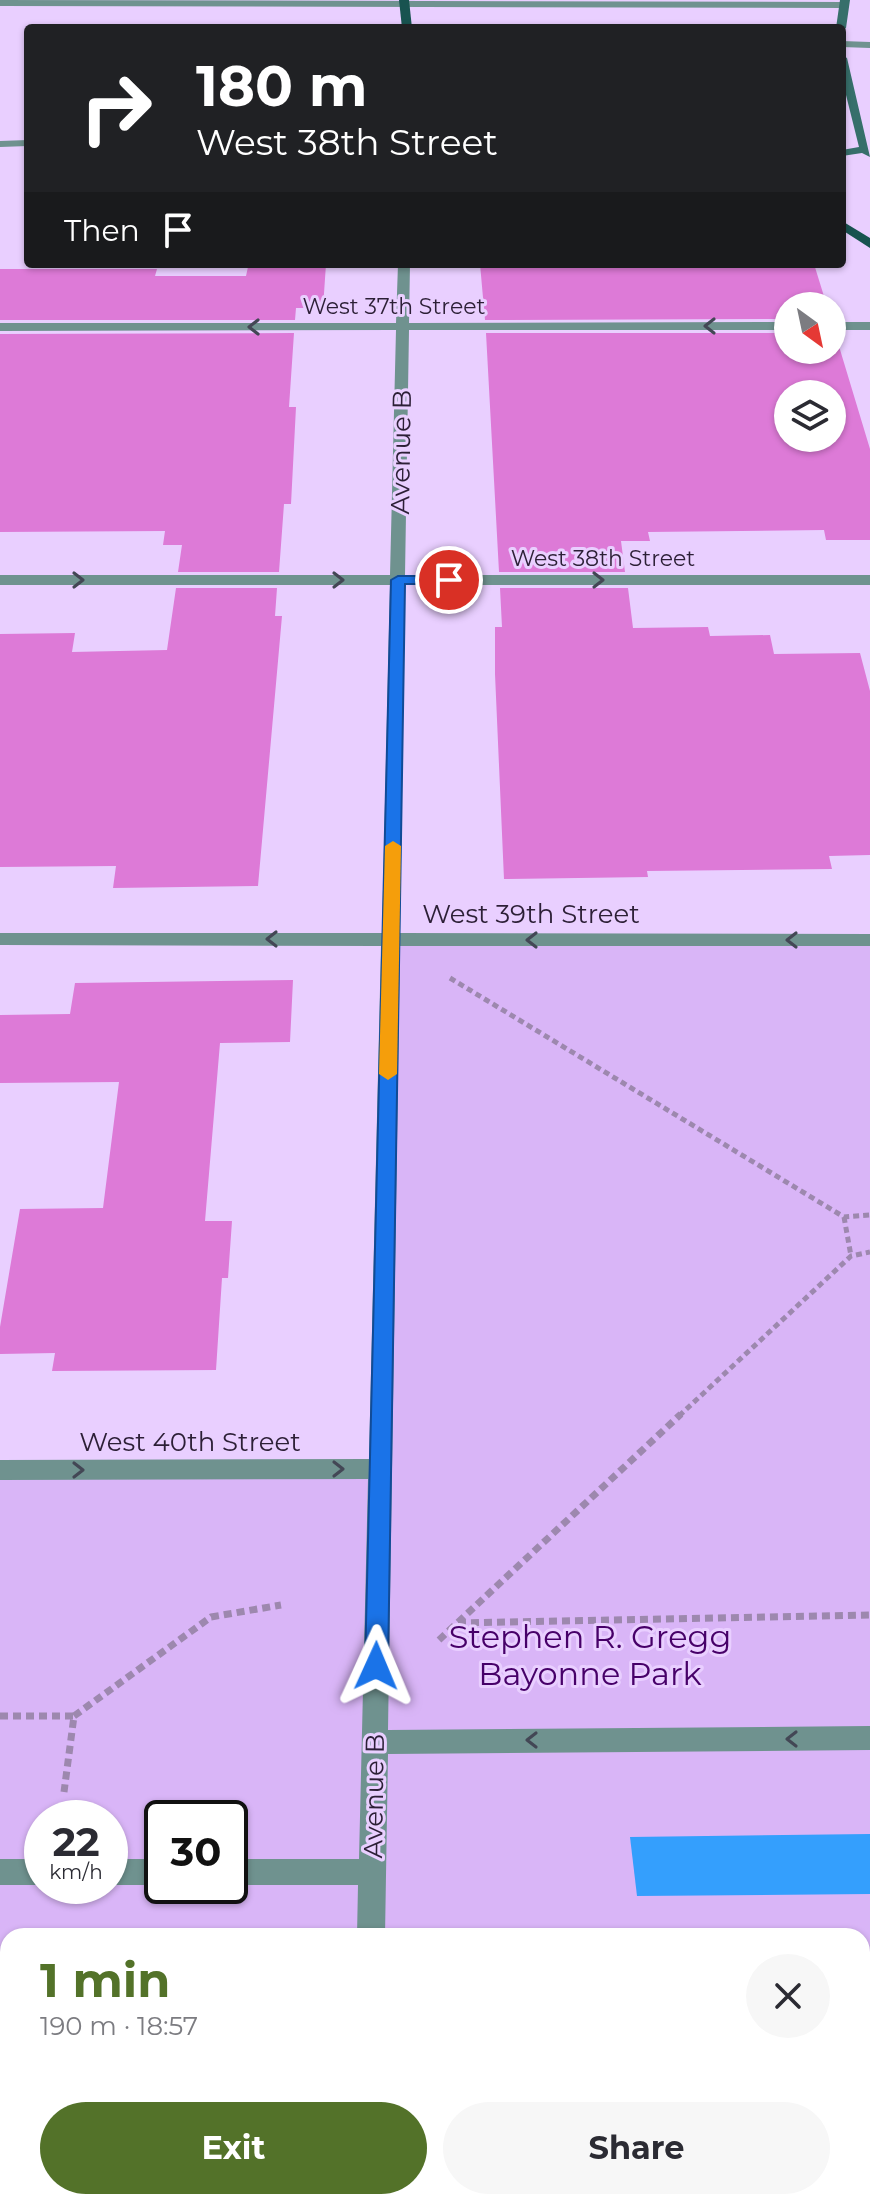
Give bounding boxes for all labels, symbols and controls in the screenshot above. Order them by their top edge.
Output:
text: 180 m [196,52,368,120]
icon: right [64,56,168,160]
text: West 38th Street [196,120,498,164]
icon: arrive [156,208,200,252]
text: Then [64,212,140,249]
north arrow [774,292,846,364]
map controls [774,292,846,452]
street label: West 37th Street [303,293,485,320]
one-way arrow [703,317,716,335]
one-way arrow [247,318,260,336]
button: layers [774,380,846,452]
street label: Avenue B [384,389,418,515]
street label: West 38th Street [511,545,695,572]
pin [415,546,483,614]
icon: arrive [427,558,471,602]
one-way arrow [72,571,85,589]
one-way arrow [332,571,345,589]
one-way arrow [592,571,605,589]
street label: West 39th Street [422,898,640,930]
one-way arrow [265,931,278,948]
one-way arrow [525,931,538,949]
one-way arrow [785,931,798,949]
street label: West 40th Street [79,1426,301,1458]
one-way arrow [332,1460,345,1478]
one-way arrow [72,1461,85,1479]
park label: Stephen R. Gregg Bayonne Park [449,1617,731,1693]
position arrow [334,1624,418,1708]
one-way arrow [785,1730,798,1747]
one-way arrow [525,1731,538,1749]
street label: Avenue B [357,1733,391,1859]
speed limit sign: 30 [144,1800,248,1904]
text: 22 [52,1817,100,1866]
text: km/h [49,1860,103,1884]
text: 1 min [40,1951,170,2009]
button: close [746,1954,830,2038]
text: 190 m · 18:57 [40,2010,198,2042]
button: Exit [40,2102,427,2194]
button: Share [443,2102,830,2194]

